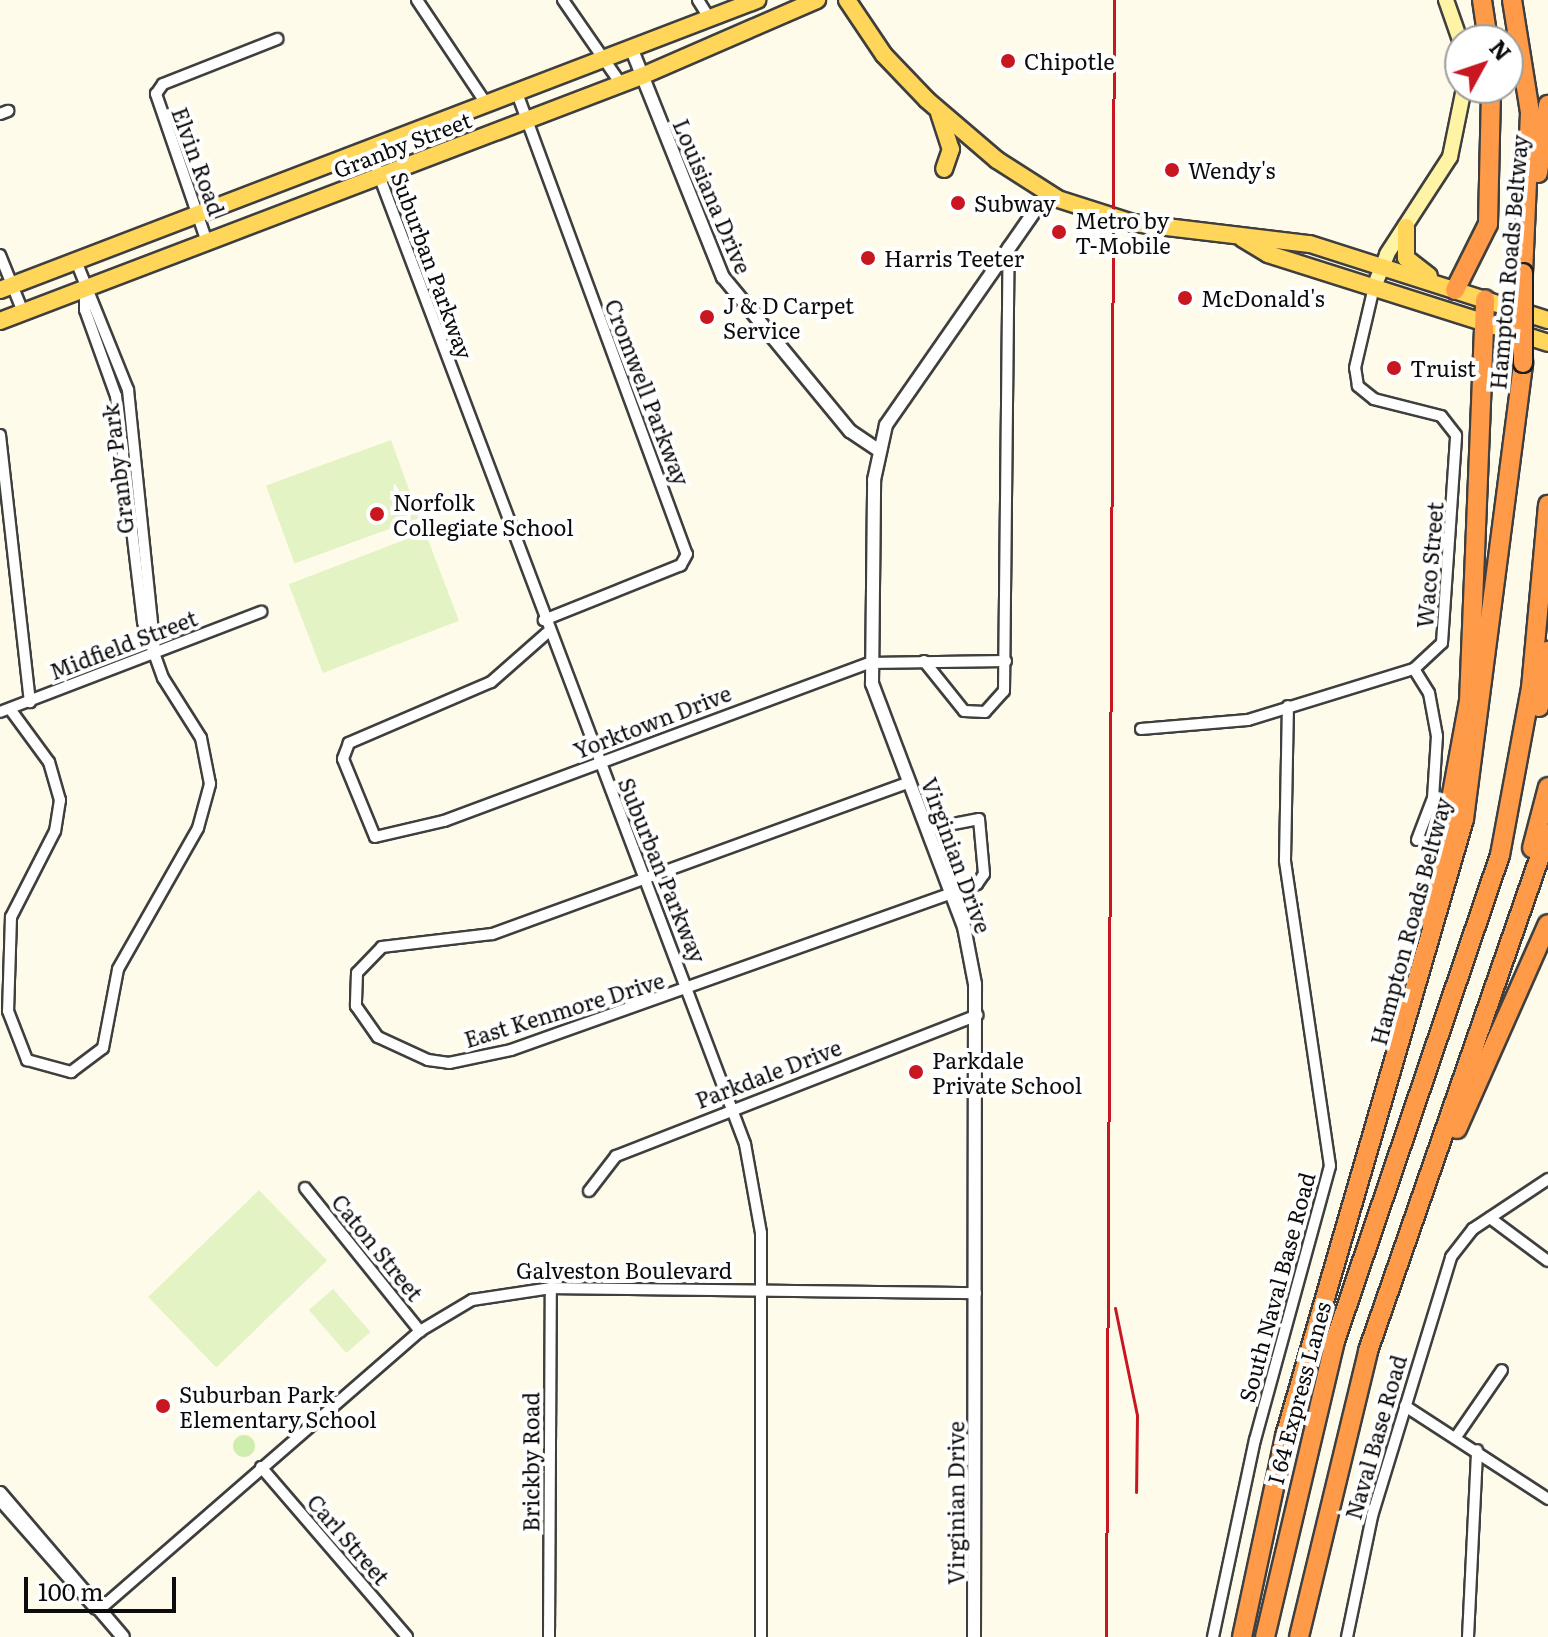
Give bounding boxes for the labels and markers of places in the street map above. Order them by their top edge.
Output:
place label: Chipotle [1024,48,1115,74]
marker: Chipotle [999,52,1017,70]
place label: Wendy's [1188,157,1276,183]
marker: Wendy's [1163,161,1181,179]
place label: Subway [974,190,1056,216]
marker: Subway [949,194,967,212]
place label: Metro by T-Mobile [1075,206,1171,258]
marker: Metro by T-Mobile [1050,223,1068,241]
place label: Harris Teeter [884,245,1024,271]
marker: Harris Teeter [859,249,877,267]
place label: McDonald's [1201,285,1325,311]
marker: McDonald's [1176,289,1194,307]
place label: J & D Carpet Service [723,291,854,342]
marker: J & D Carpet Service [698,308,716,326]
place label: Truist [1410,355,1476,381]
marker: Truist [1385,359,1403,377]
place label: Norfolk Collegiate School [393,488,574,540]
marker: Norfolk Collegiate School [368,505,386,523]
place label: Parkdale Private School [932,1046,1082,1098]
marker: Parkdale Private School [907,1063,925,1081]
place label: Suburban Park Elementary School [179,1380,377,1432]
marker: Suburban Park Elementary School [154,1397,172,1415]

